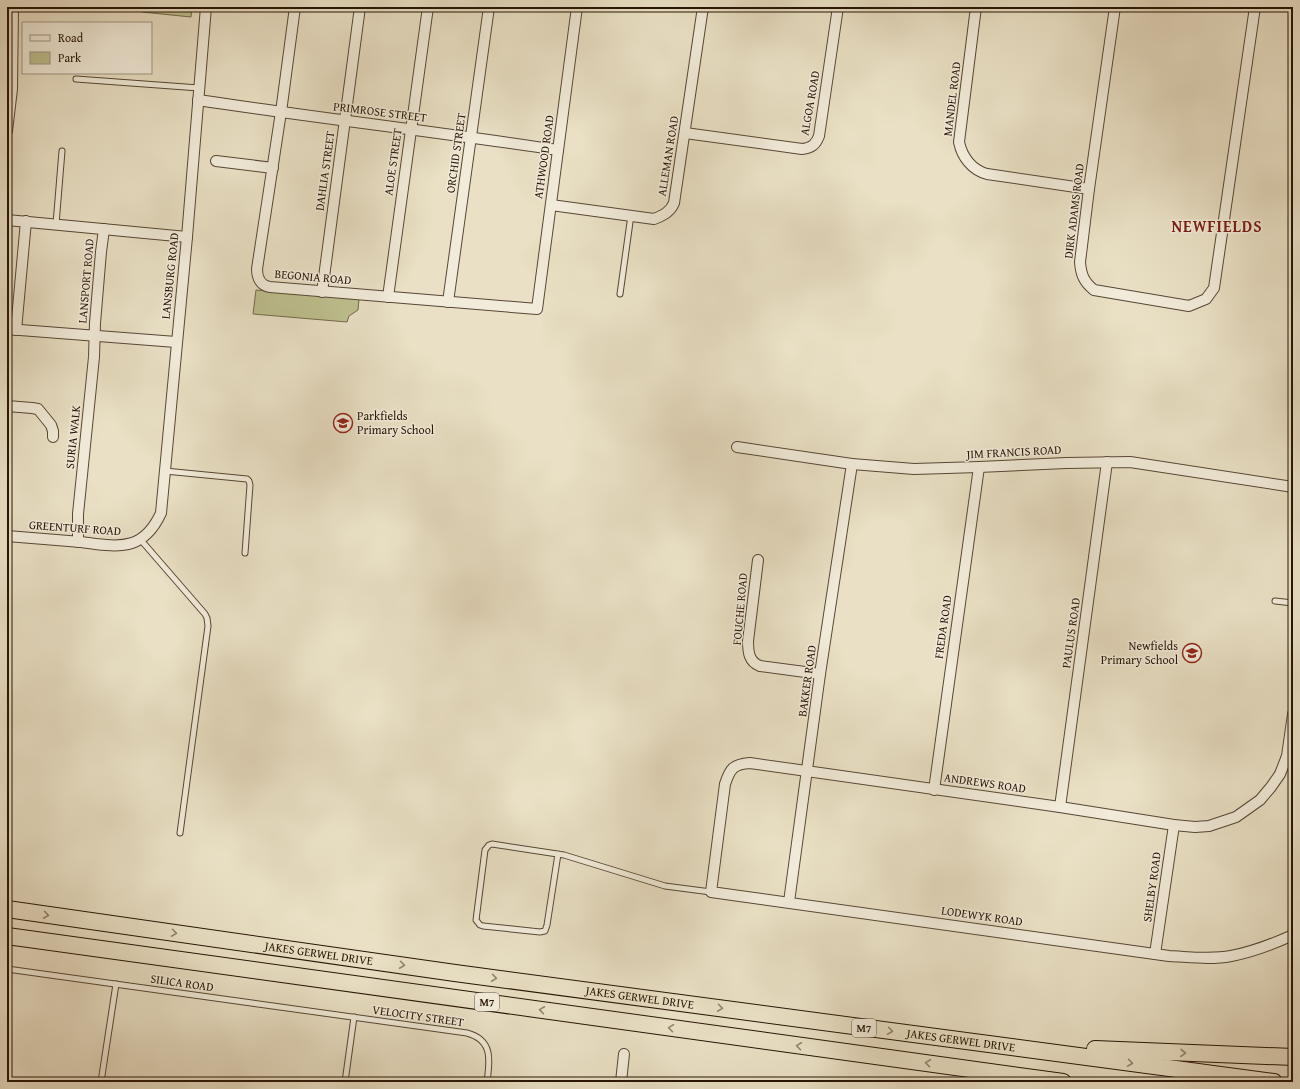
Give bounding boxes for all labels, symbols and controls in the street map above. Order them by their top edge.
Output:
legend [22,22,152,74]
text: Road [58,29,84,46]
text: Park [58,49,82,66]
street label: MANDEL ROAD [938,61,965,137]
street label: ALGOA ROAD [795,69,824,137]
street label: PRIMROSE STREET [332,97,428,126]
street label: ORCHID STREET [441,112,470,194]
street label: ATHWOOD ROAD [529,114,558,200]
street label: ALLEMAN ROAD [653,115,682,197]
street label: ALOE STREET [379,127,406,197]
street label: DAHLIA STREET [311,130,339,212]
street label: DIRK ADAMS ROAD [1059,162,1088,260]
district label: NEWFIELDS [1171,214,1263,238]
street label: LANSBURG ROAD [157,232,182,320]
street label: LANSPORT ROAD [73,238,98,324]
street label: BEGONIA ROAD [274,265,352,288]
street label: SURIA WALK [61,403,84,470]
place label: Parkfields Primary School [357,407,435,438]
school or university icon: Parkfields Primary School [332,412,354,434]
street label: JIM FRANCIS ROAD [964,441,1062,463]
street label: GREENTURF ROAD [28,516,122,539]
street label: FOUCHE ROAD [728,572,751,646]
street label: FREDA ROAD [930,594,955,660]
street label: PAULUS ROAD [1057,597,1084,669]
place label: Newfields Primary School [1101,637,1179,668]
school or university icon: Newfields Primary School [1181,642,1203,664]
street label: BAKKER ROAD [793,644,820,718]
street label: ANDREWS ROAD [943,768,1027,797]
street label: SHELBY ROAD [1138,851,1165,923]
street label: LODEWYK ROAD [940,901,1024,930]
one-way arrow [43,910,49,919]
one-way arrow [171,928,177,937]
street label: JAKES GERWEL DRIVE [262,937,374,969]
one-way arrow [399,960,405,969]
street label: SILICA ROAD [149,970,215,995]
one-way arrow [491,973,497,982]
street label: JAKES GERWEL DRIVE [583,981,695,1013]
road number: M7 [475,993,499,1011]
street label: VELOCITY STREET [371,1001,465,1030]
one-way arrow [717,1003,723,1012]
one-way arrow [539,1006,545,1015]
road number: M7 [852,1019,876,1037]
one-way arrow [668,1024,674,1033]
street label: JAKES GERWEL DRIVE [904,1024,1016,1055]
one-way arrow [887,1026,893,1035]
one-way arrow [796,1042,802,1051]
one-way arrow [1180,1048,1186,1057]
one-way arrow [1127,1058,1133,1067]
one-way arrow [925,1059,931,1068]

